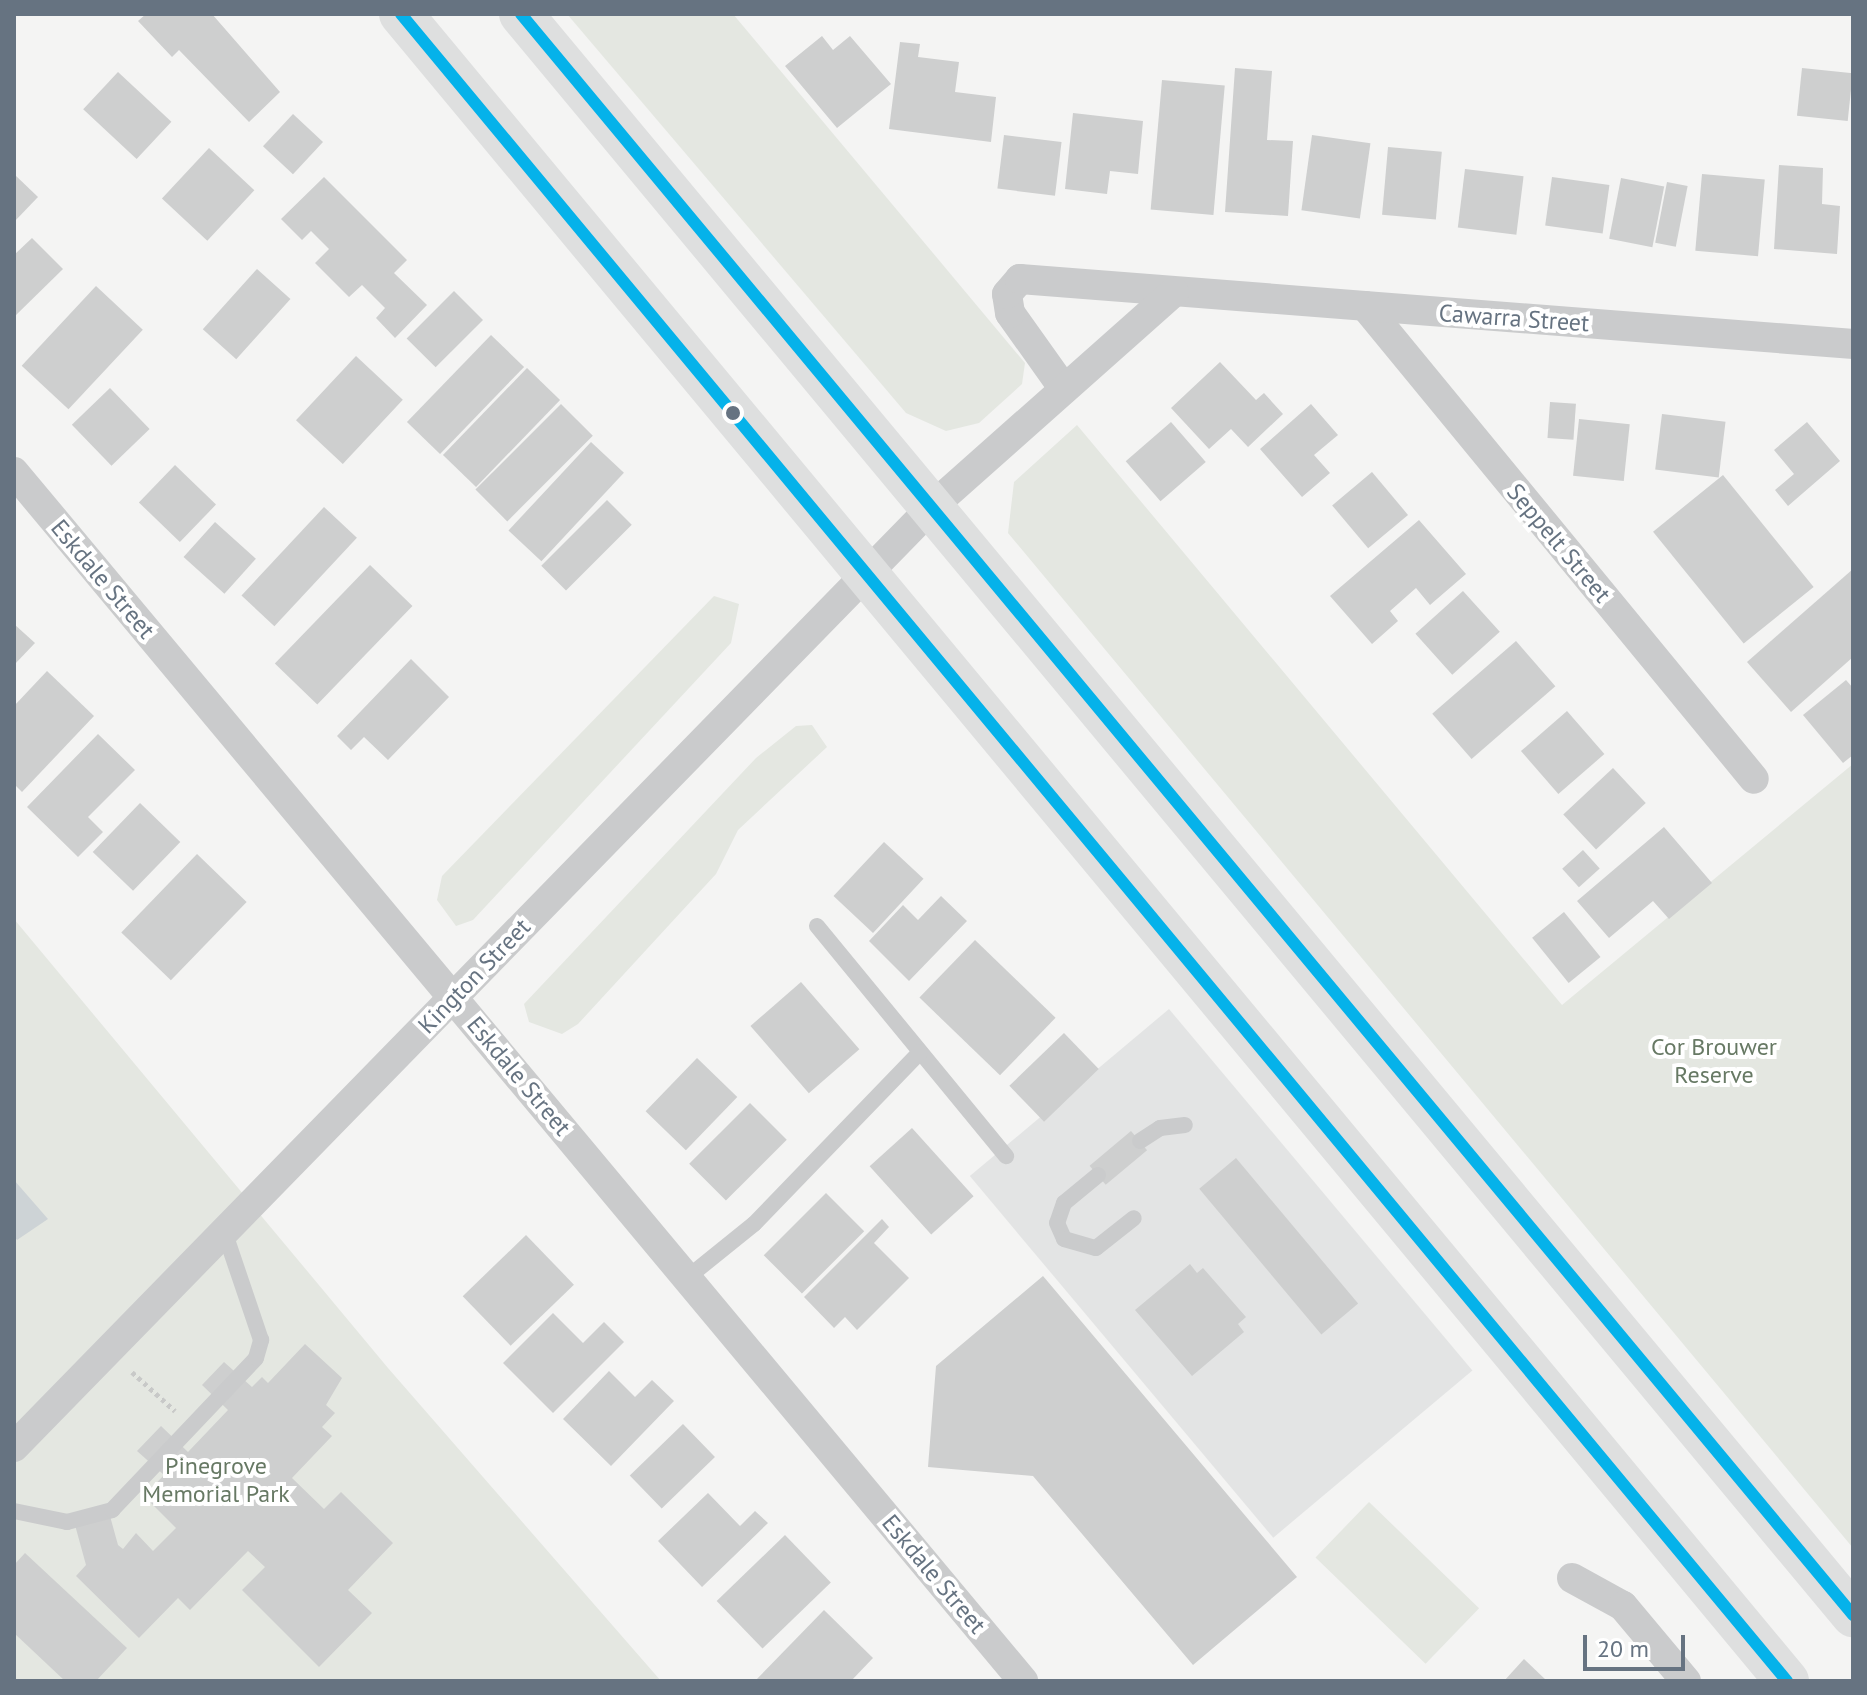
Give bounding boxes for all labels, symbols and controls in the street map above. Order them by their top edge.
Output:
street label: Cawarra Street [1438,298,1590,338]
unlabelled marker [725,405,741,421]
street label: Seppelt Street [1501,478,1617,608]
street label: Eskdale Street [45,514,161,644]
street label: Kington Street [412,913,536,1039]
street label: Eskdale Street [461,1011,577,1141]
park label: Cor Brouwer Reserve [1651,1033,1777,1089]
park label: Pinegrove Memorial Park [142,1452,290,1508]
street label: Eskdale Street [876,1509,992,1639]
scale bar [1587,1619,1689,1669]
text: 20 m [1597,1633,1649,1664]

